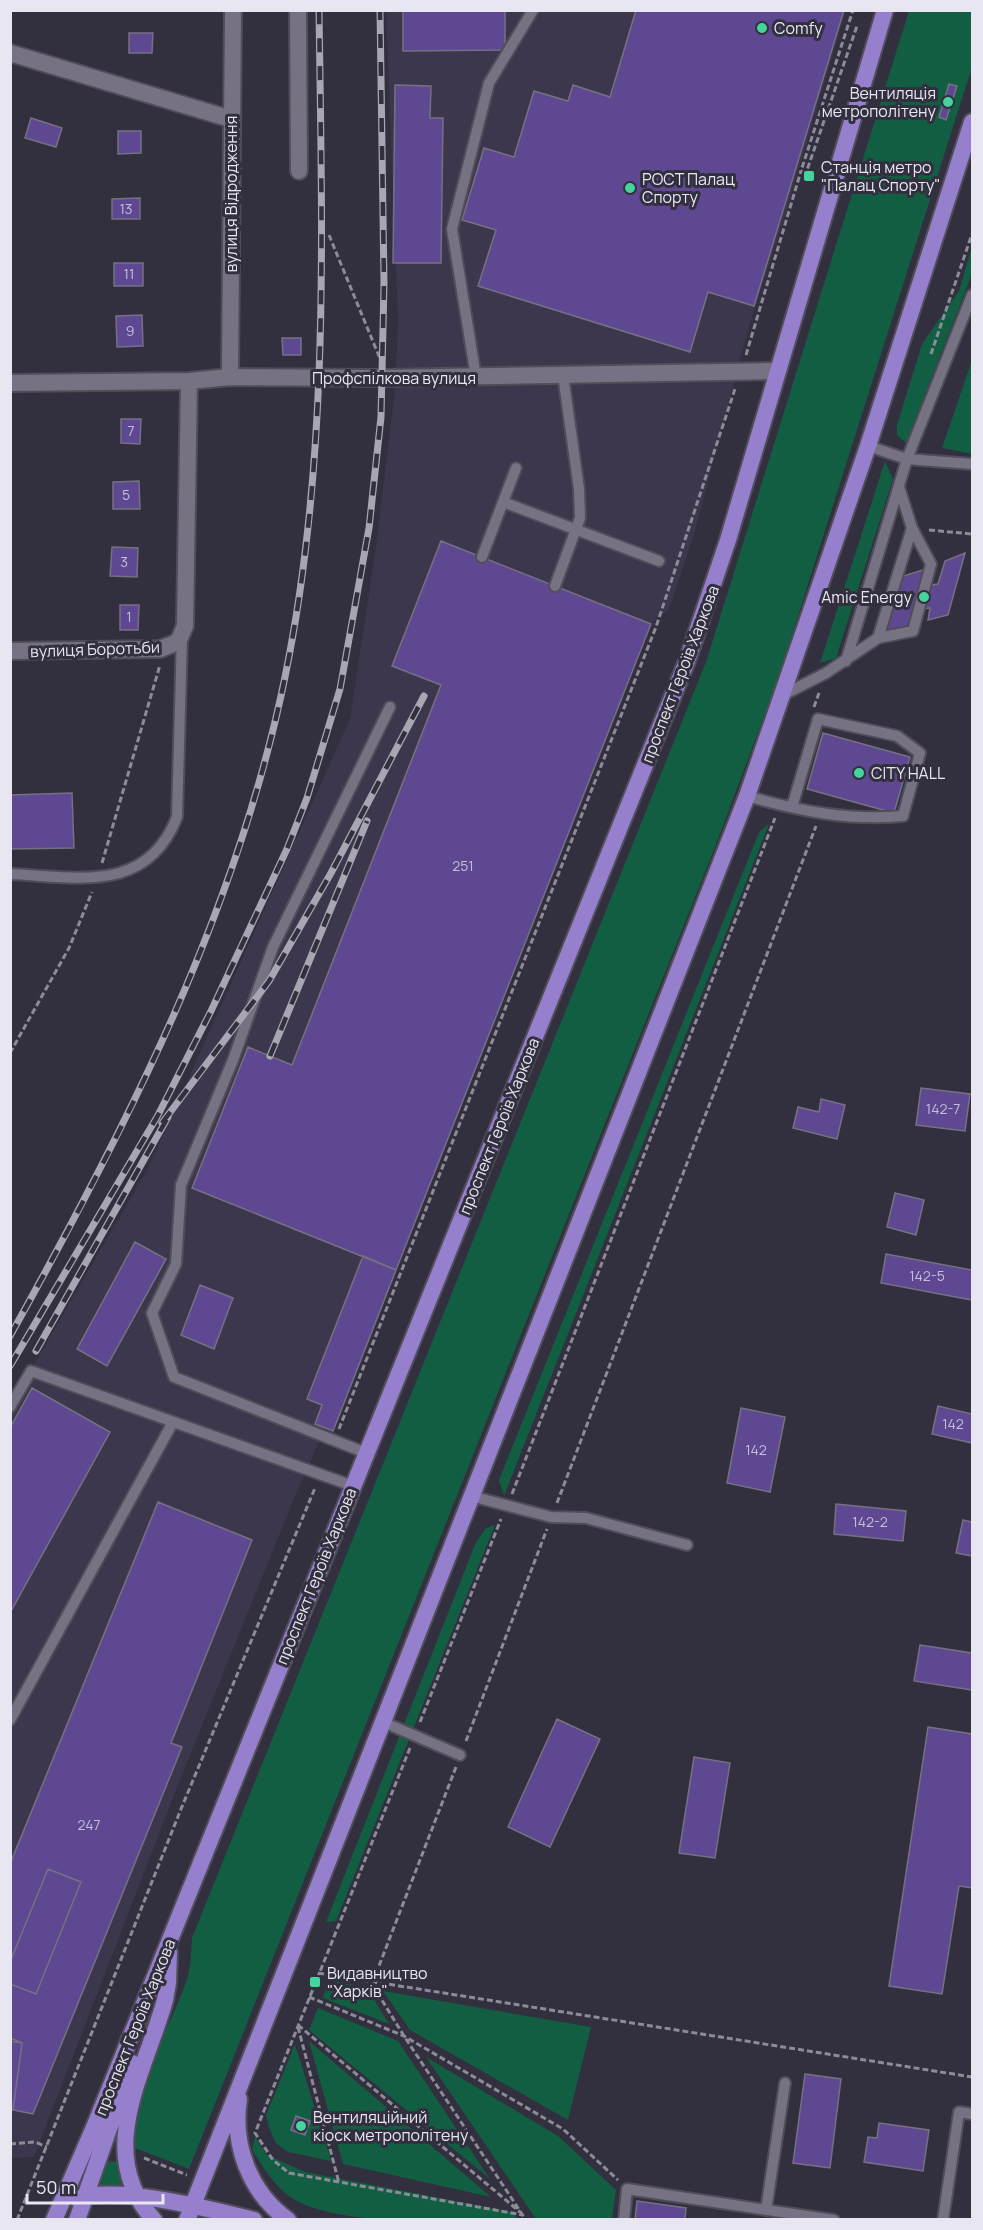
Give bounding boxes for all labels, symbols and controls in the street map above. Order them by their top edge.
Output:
place label: Comfy [774,17,823,39]
marker: Comfy [755,21,769,35]
place label: Вентиляція метрополітену [822,82,937,122]
marker: Вентиляція метрополітену [941,95,955,109]
street label: вулиця Відродження [220,116,242,272]
place label: Станція метро "Палац Спорту" [821,156,941,196]
place label: РОСТ Палац Спорту [642,168,735,208]
marker: Станція метро "Палац Спорту" [802,169,816,183]
marker: РОСТ Палац Спорту [623,181,637,195]
house number: 13 [119,199,133,218]
house number: 11 [124,264,134,283]
house number: 9 [126,321,134,340]
street label: Профспілкова вулиця [312,367,476,389]
house number: 7 [127,421,135,440]
house number: 5 [122,485,130,504]
house number: 3 [120,552,128,571]
street label: проспект Героїв Харкова [636,582,724,766]
place label: Amic Energy [821,586,913,608]
marker: Amic Energy [917,590,931,604]
house number: 1 [126,607,132,626]
street label: вулиця Боротьби [30,636,160,662]
place label: CITY HALL [871,762,945,784]
marker: CITY HALL [852,766,866,780]
house number: 251 [452,856,474,875]
street label: проспект Героїв Харкова [453,1034,545,1218]
house number: 142-7 [926,1099,960,1118]
house number: 142-5 [909,1266,945,1285]
house number: 142 [942,1414,964,1433]
house number: 142 [745,1440,767,1459]
street label: проспект Героїв Харкова [270,1484,362,1668]
house number: 142-2 [852,1512,888,1531]
house number: 247 [78,1815,100,1834]
street label: проспект Героїв Харкова [89,1935,181,2119]
place label: Видавництво "Харків" [327,1962,428,2002]
marker: Видавництво "Харків" [308,1975,322,1989]
place label: Вентиляційний кіоск метрополітену [313,2106,469,2146]
marker: Вентиляційний кіоск метрополітену [294,2119,308,2133]
scale bar [27,2167,164,2205]
text: 50 m [36,2175,76,2199]

